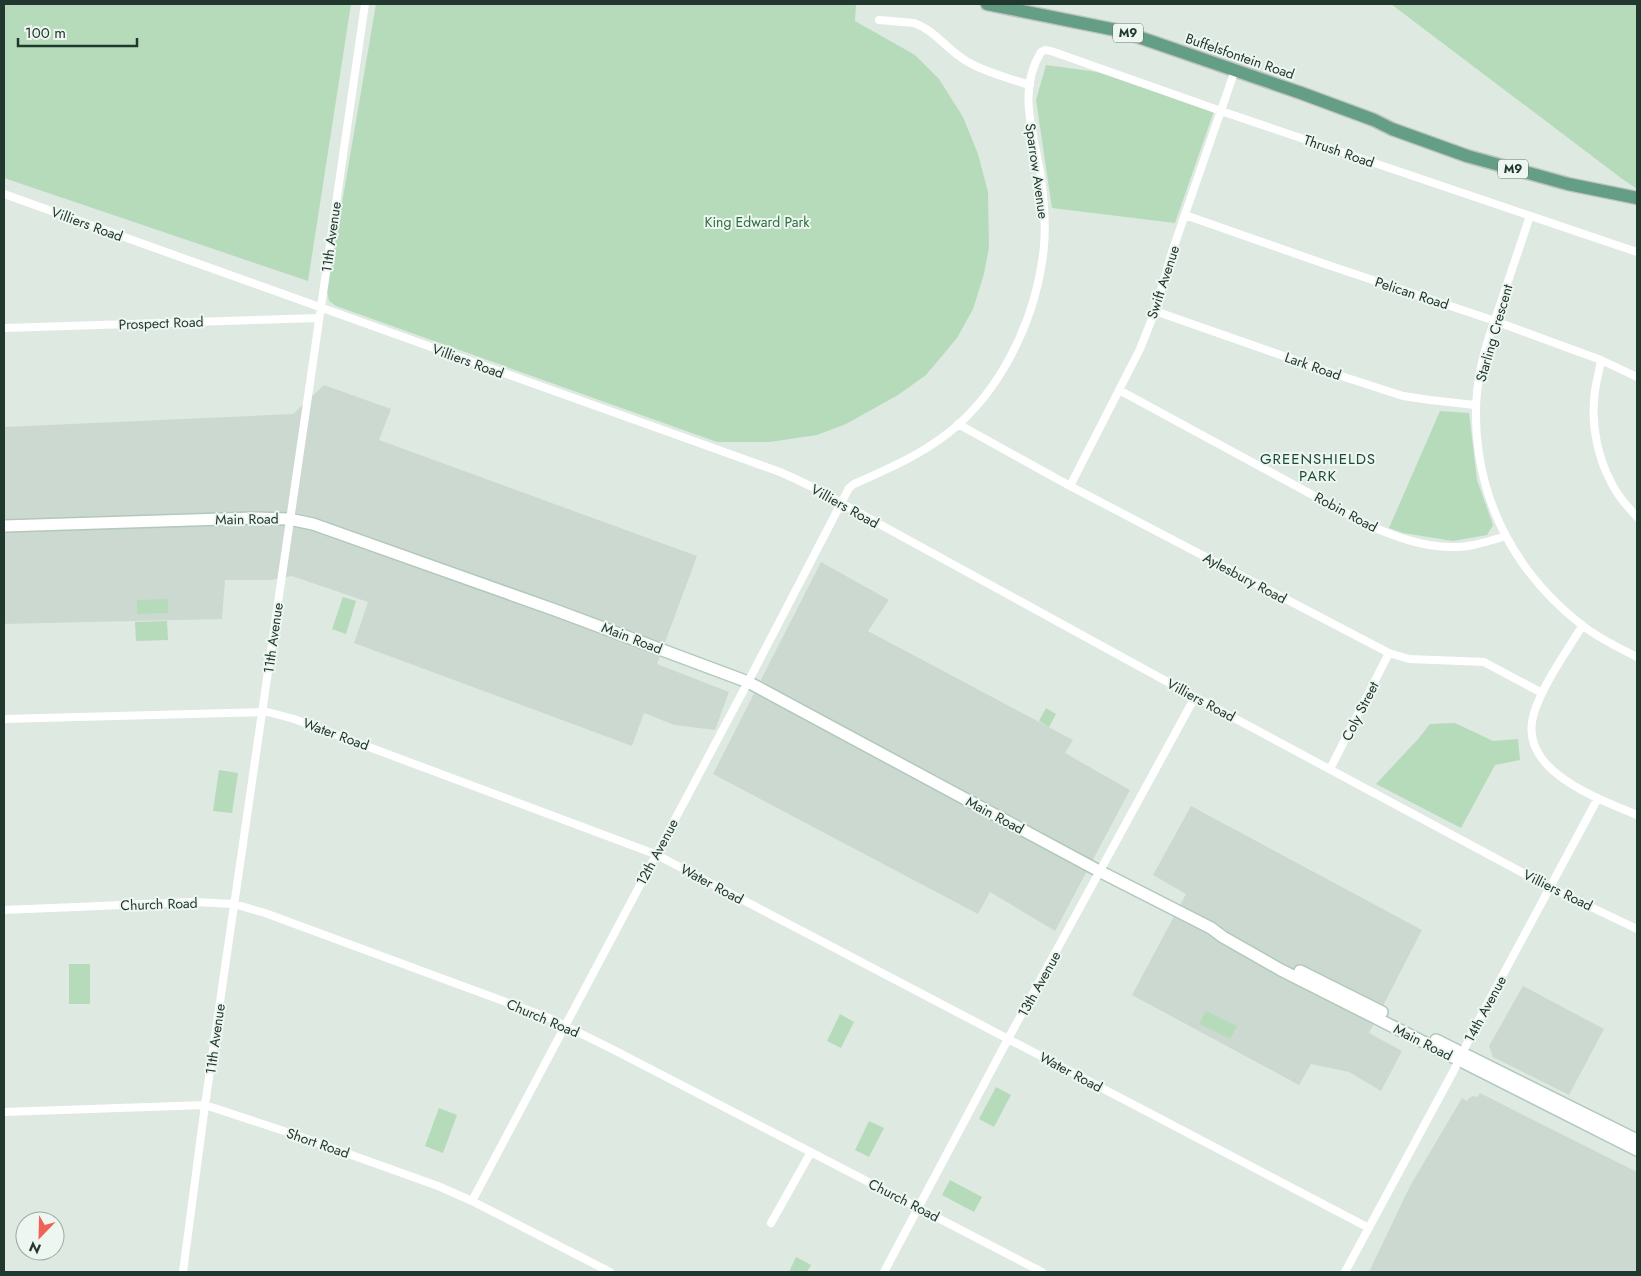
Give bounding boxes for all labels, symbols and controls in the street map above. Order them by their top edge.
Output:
scale bar [18,15,136,47]
text: 100 m [25,22,66,44]
road number: M9 [1113,23,1143,42]
street label: Buffelsfontein Road [1183,28,1297,84]
street label: Sparrow Avenue [1020,122,1054,220]
street label: Thrush Road [1301,130,1377,172]
road number: M9 [1498,160,1528,178]
street label: 11th Avenue [316,200,346,274]
street label: Villiers Road [48,202,126,246]
park label: King Edward Park [705,212,810,232]
street label: Swift Avenue [1142,243,1184,321]
street label: Pelican Road [1373,272,1451,314]
street label: Starling Crescent [1471,281,1518,384]
street label: Prospect Road [118,312,204,334]
street label: Villiers Road [429,339,507,383]
street label: Lark Road [1282,347,1344,385]
district label: GREENSHIELDS PARK [1260,448,1376,487]
street label: Villiers Road [807,479,883,533]
street label: Robin Road [1311,487,1381,537]
street label: Main Road [215,508,279,530]
street label: Aylesbury Road [1200,548,1290,608]
street label: 11th Avenue [258,601,288,675]
street label: Main Road [599,617,665,659]
street label: Villiers Road [1163,674,1239,726]
street label: Coly Street [1337,677,1384,744]
street label: Water Road [300,713,372,755]
street label: Main Road [962,791,1028,839]
street label: 12th Avenue [631,815,683,889]
street label: Water Road [677,859,747,909]
street label: Villiers Road [1520,865,1596,915]
street label: Church Road [120,893,198,915]
street label: 13th Avenue [1013,947,1065,1021]
street label: 14th Avenue [1459,972,1511,1046]
street label: Church Road [504,994,582,1042]
street label: 11th Avenue [200,1002,230,1076]
street label: Main Road [1390,1019,1456,1065]
street label: Water Road [1036,1047,1106,1097]
street label: Short Road [284,1123,352,1163]
street label: Church Road [865,1174,943,1226]
north arrow [15,1211,65,1261]
text: N [26,1237,44,1259]

